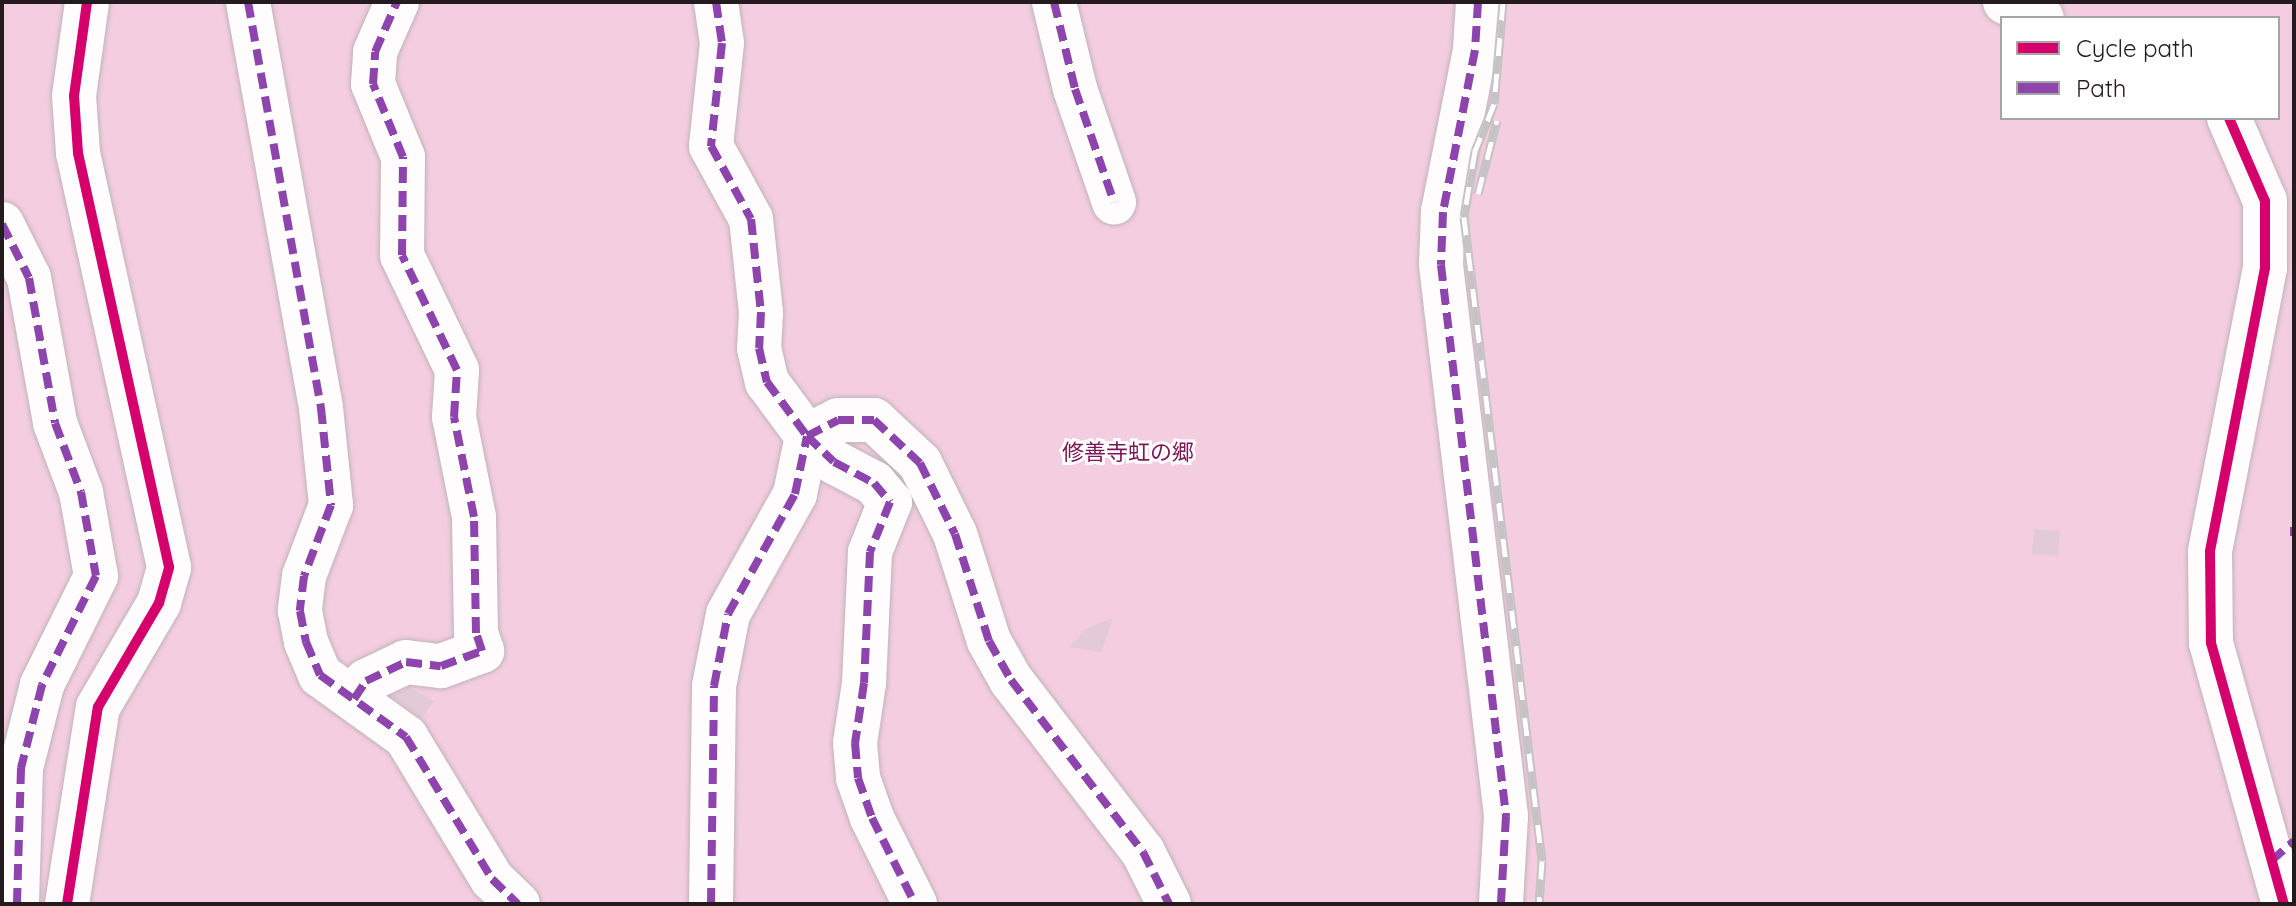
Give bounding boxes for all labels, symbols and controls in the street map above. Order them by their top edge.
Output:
legend [2000,16,2280,120]
text: Cycle path [2076,33,2194,63]
text: Path [2076,73,2127,103]
park label: 修善寺虹の郷 [1062,440,1194,466]

